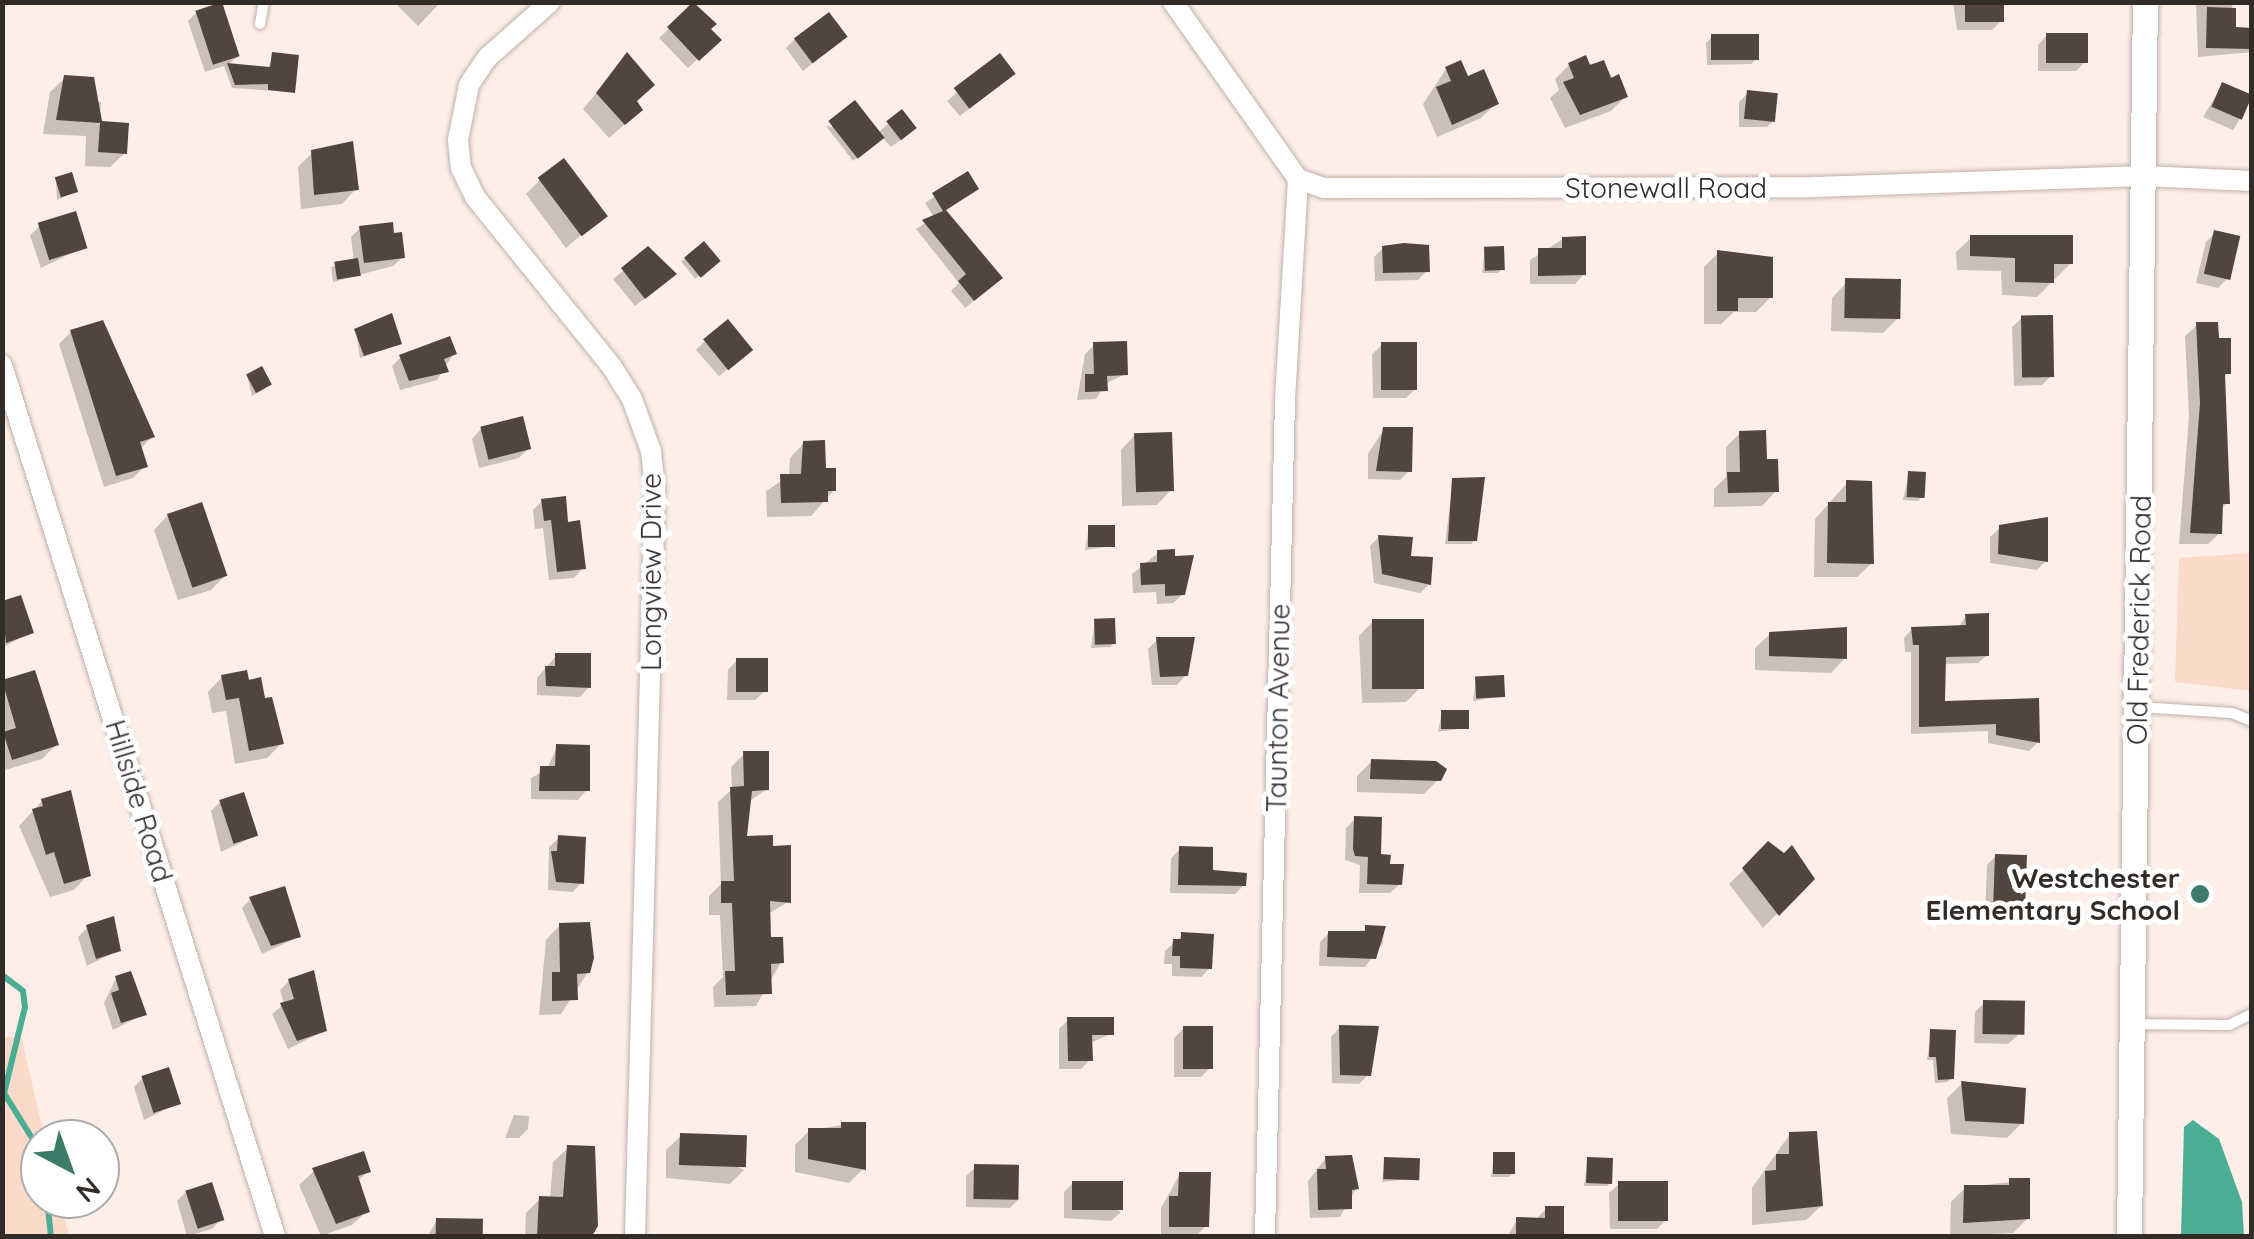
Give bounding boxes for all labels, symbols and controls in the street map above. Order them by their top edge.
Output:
street label: Stonewall Road [1565,171,1767,205]
street label: Longview Drive [634,473,668,671]
street label: Old Frederick Road [2120,495,2158,745]
street label: Taunton Avenue [1259,603,1297,813]
street label: Hillside Road [98,716,180,886]
place label: Westchester Elementary School [1926,861,2180,927]
marker: Westchester Elementary School [2189,883,2211,905]
north arrow [20,1119,120,1219]
text: N [69,1171,108,1210]

